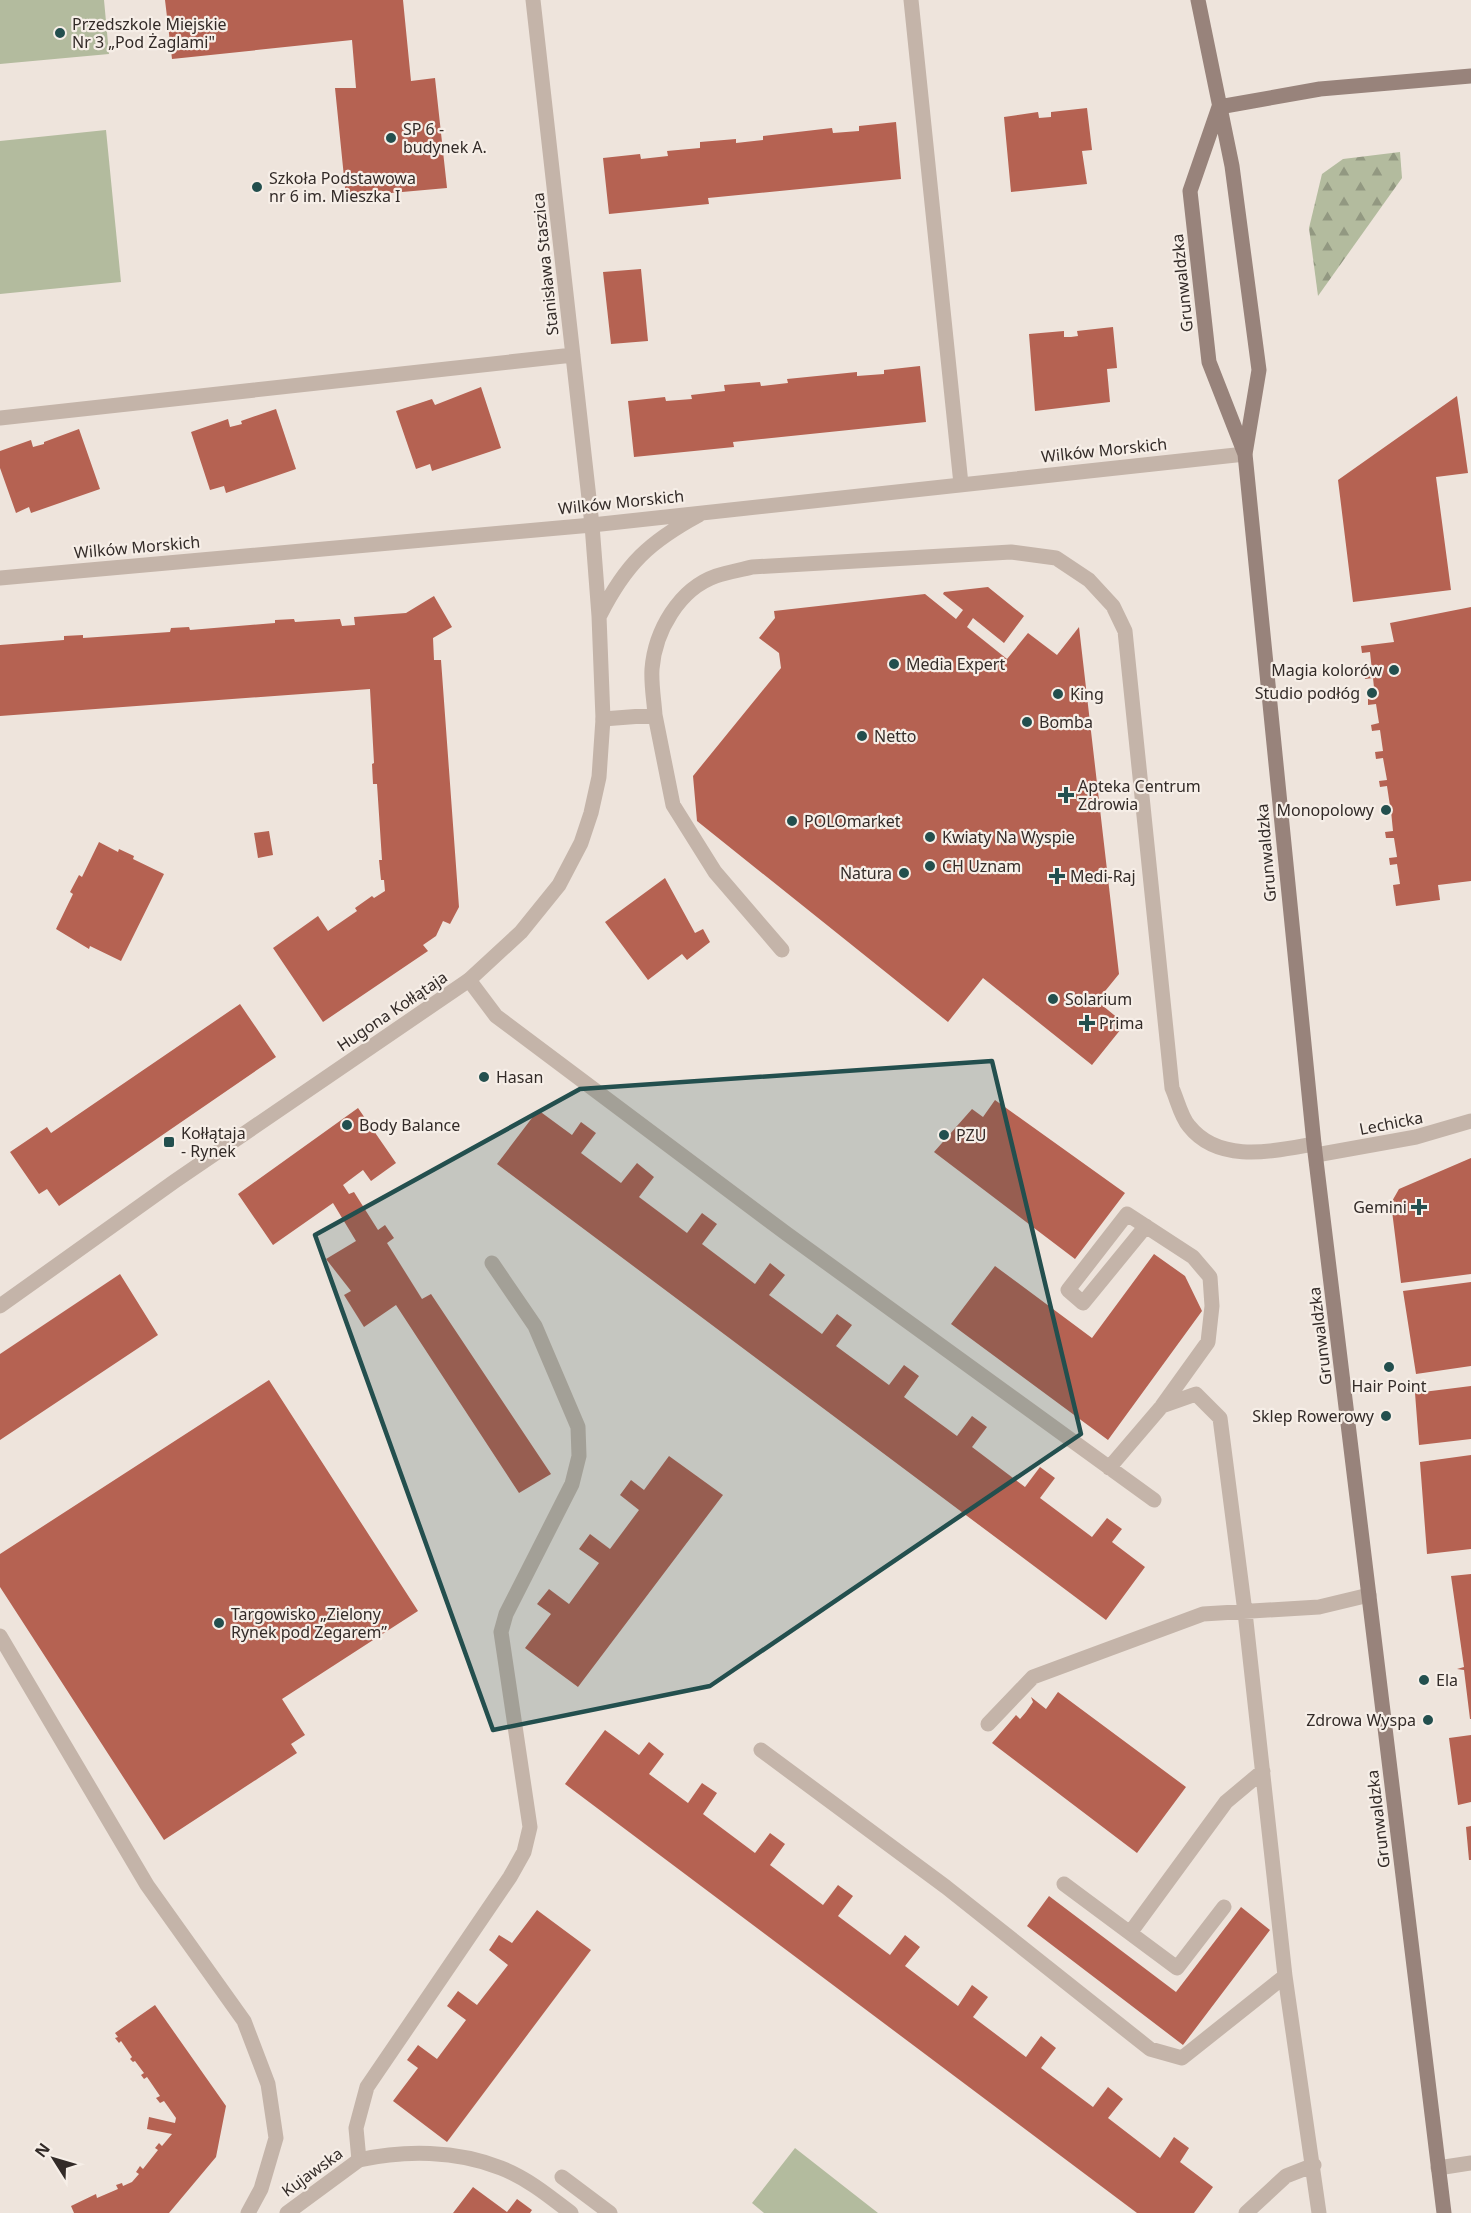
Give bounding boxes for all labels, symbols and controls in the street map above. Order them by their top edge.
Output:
place label: Przedszkole Miejskie Nr 3 „Pod Żaglami" [72,13,227,53]
marker: Przedszkole Miejskie Nr 3 „Pod Żaglami" [53,26,67,40]
place label: SP 6 - budynek A. [403,118,487,158]
marker: SP 6 - budynek A. [384,131,398,145]
place label: Szkoła Podstawowa nr 6 im. Mieszka I [269,167,416,207]
marker: Szkoła Podstawowa nr 6 im. Mieszka I [250,180,264,194]
street label: Stanisława Staszica [527,191,563,337]
street label: Grunwaldzka [1166,233,1198,333]
street label: Wilków Morskich [1040,432,1168,468]
street label: Wilków Morskich [557,484,685,520]
street label: Wilków Morskich [73,531,201,563]
place label: Media Expert [906,653,1005,675]
marker: Media Expert [887,657,901,671]
place label: Magia kolorów [1271,659,1382,681]
marker: Magia kolorów [1387,663,1401,677]
place label: Studio podłóg [1255,682,1360,704]
place label: King [1070,683,1104,705]
marker: Studio podłóg [1365,686,1379,700]
marker: King [1051,687,1065,701]
place label: Bomba [1039,711,1093,733]
marker: Bomba [1020,715,1034,729]
place label: Netto [874,725,916,747]
marker: Netto [855,729,869,743]
place label: Apteka Centrum Zdrowia [1078,775,1201,815]
marker: Apteka Centrum Zdrowia [1059,788,1073,802]
place label: Monopolowy [1276,799,1375,821]
street label: Grunwaldzka [1251,803,1281,903]
marker: Monopolowy [1379,803,1393,817]
place label: POLOmarket [804,810,901,832]
marker: POLOmarket [785,814,799,828]
place label: Kwiaty Na Wyspie [942,826,1075,848]
marker: Kwiaty Na Wyspie [923,830,937,844]
place label: CH Uznam [942,855,1021,877]
marker: CH Uznam [923,859,937,873]
place label: Natura [840,862,892,884]
place label: Medi-Raj [1070,865,1136,887]
marker: Natura [897,866,911,880]
marker: Medi-Raj [1048,867,1066,885]
street label: Hugona Kołłątaja [332,966,452,1056]
place label: Solarium [1065,988,1132,1010]
marker: Solarium [1046,992,1060,1006]
place label: Prima [1099,1012,1143,1034]
marker: Prima [1080,1016,1094,1030]
place label: Hasan [496,1066,543,1088]
marker: Hasan [477,1070,491,1084]
street label: Lechicka [1357,1106,1425,1140]
place label: Body Balance [359,1114,460,1136]
marker: Body Balance [340,1118,354,1132]
place label: Kołłątaja - Rynek [181,1122,246,1162]
place label: PZU [956,1124,986,1146]
marker: PZU [937,1128,951,1142]
marker: Kołłątaja - Rynek [162,1135,176,1149]
place label: Gemini [1353,1196,1407,1218]
marker: Gemini [1412,1200,1426,1214]
street label: Grunwaldzka [1303,1286,1337,1386]
marker: Hair Point [1382,1360,1396,1374]
place label: Hair Point [1352,1375,1427,1397]
place label: Sklep Rowerowy [1252,1405,1375,1427]
marker: Sklep Rowerowy [1379,1409,1393,1423]
place label: Targowisko „Zielony Rynek pod Zegarem” [231,1603,387,1643]
marker: Targowisko „Zielony Rynek pod Zegarem” [212,1616,226,1630]
place label: Ela [1436,1669,1458,1691]
marker: Ela [1417,1673,1431,1687]
place label: Zdrowa Wyspa [1306,1709,1416,1731]
marker: Zdrowa Wyspa [1421,1713,1435,1727]
street label: Grunwaldzka [1361,1769,1395,1869]
north arrow [24,2129,84,2189]
text: N [29,2138,55,2162]
street label: Kujawska [277,2142,347,2202]

